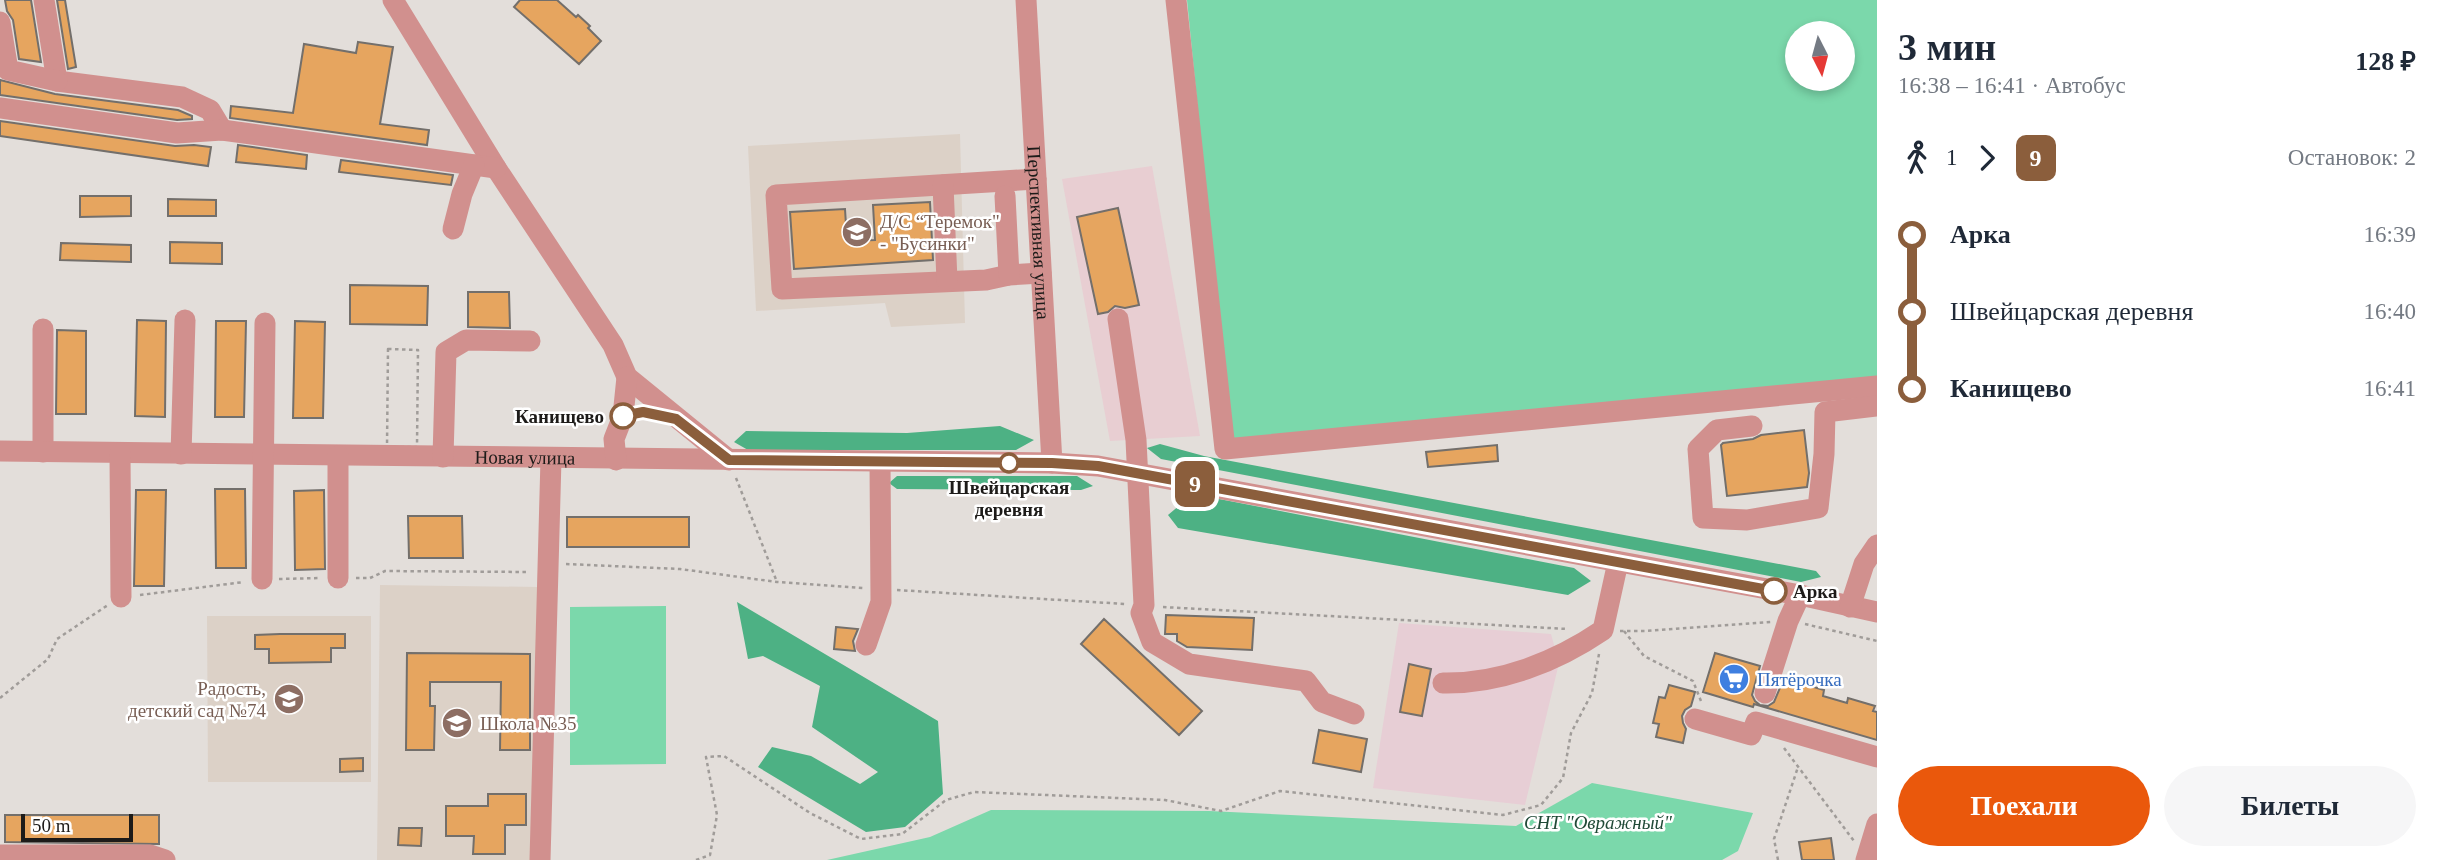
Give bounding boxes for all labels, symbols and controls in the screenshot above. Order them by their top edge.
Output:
north arrow [1785,21,1855,91]
map controls [1785,21,1855,91]
text: 3 мин [1898,26,1996,68]
text: 128 ₽ [2355,47,2416,76]
text: 16:38 – 16:41 · Автобус [1898,73,2126,98]
icon: walk [1898,139,1936,177]
icon: forward [1968,139,2006,177]
street label: Перспективная улица [1023,145,1054,321]
text: 1 [1946,145,1958,170]
text: 9 [2030,145,2042,171]
text: Остановок: 2 [2288,145,2416,170]
place label: Д/С “Теремок" - "Бусинки" [880,211,1000,254]
school or university icon: Д/С “Теремок" - "Бусинки" [840,215,874,249]
text: Арка [1950,220,2011,249]
text: 16:39 [2364,222,2416,247]
text: Швейцарская деревня [1950,297,2194,326]
text: 16:40 [2364,299,2416,324]
text: Канищево [1950,374,2072,403]
text: 16:41 [2364,376,2416,401]
marker: Канищево [610,403,636,429]
place label: Канищево [515,406,604,427]
street label: Новая улица [474,446,576,469]
marker: Швейцарская деревня [999,453,1019,473]
line badge: 9 [1172,461,1218,507]
text: 9 [1189,471,1201,497]
place label: Швейцарская деревня [949,477,1069,520]
marker: Арка [1761,578,1787,604]
place label: Арка [1793,581,1838,602]
supermarket icon: Пятёрочка [1717,662,1751,696]
place label: Пятёрочка [1757,669,1842,690]
place label: Радость, детский сад №74 [128,678,266,721]
school or university icon: Радость, детский сад №74 [272,682,306,716]
school or university icon: Школа №35 [440,706,474,740]
place label: Школа №35 [480,713,576,734]
button: Поехали [1898,766,2150,846]
button: Билеты [2164,766,2416,846]
scale bar [21,811,133,843]
park label: СНТ "Овражный" [1524,812,1673,833]
text: 50 m [32,815,71,836]

